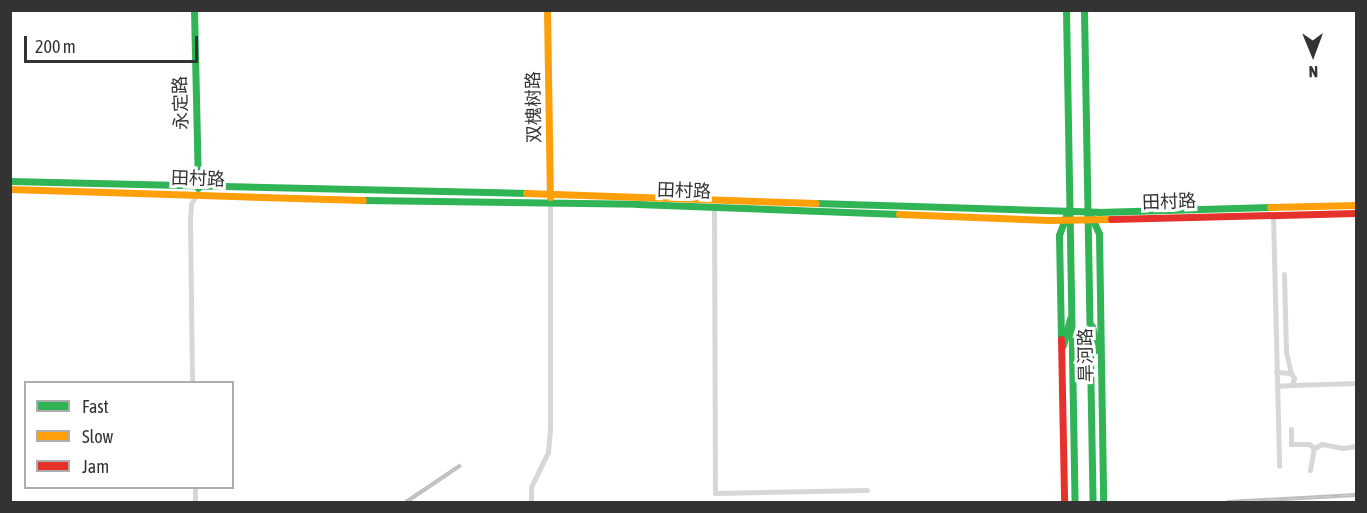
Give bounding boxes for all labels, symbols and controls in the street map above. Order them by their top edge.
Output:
scale bar [27,24,201,62]
north arrow [1283,24,1343,84]
text: 200 m [35,36,76,57]
text: N [1308,63,1318,81]
street label: 双槐树路 [523,71,545,143]
street label: 永定路 [169,76,193,130]
street label: 田村路 [171,167,225,191]
street label: 田村路 [657,179,711,203]
street label: 田村路 [1142,190,1196,214]
street label: 旱河路 [1075,328,1097,382]
legend [24,381,234,489]
text: Fast [82,396,109,417]
text: Slow [82,426,113,447]
text: Jam [82,456,109,477]

